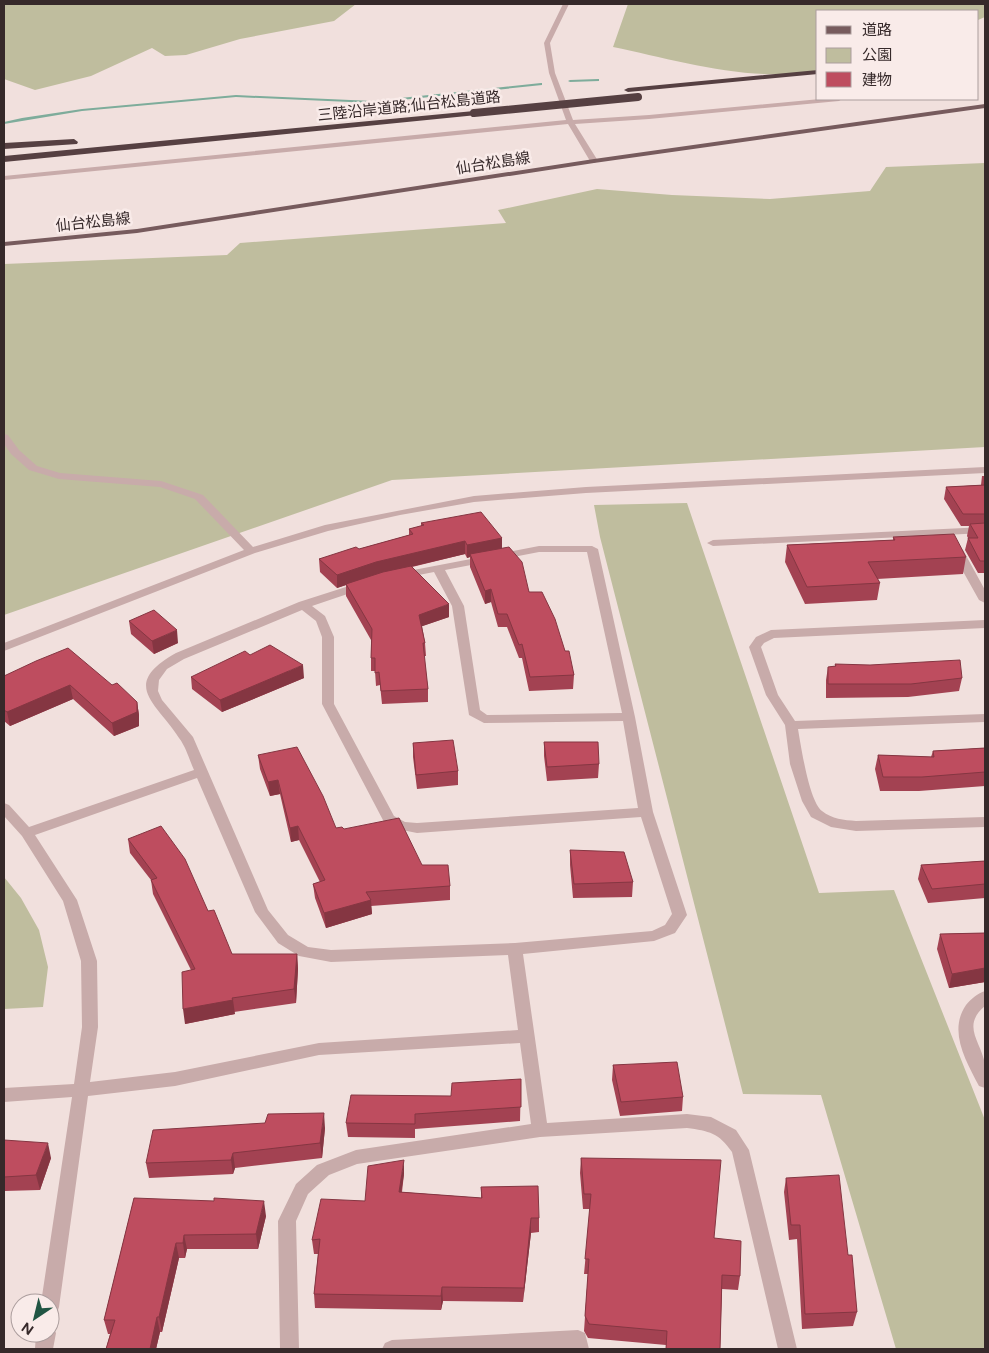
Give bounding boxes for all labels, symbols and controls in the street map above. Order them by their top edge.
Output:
legend [816,10,979,100]
text: 道路 [862,21,892,39]
text: 公園 [862,46,892,64]
text: 建物 [862,71,892,89]
street label: 三陸沿岸道路;仙台松島道路 [317,87,501,125]
street label: 仙台松島線 [455,148,531,178]
street label: 仙台松島線 [55,209,131,235]
north arrow [10,1293,60,1343]
text: N [19,1318,37,1338]

